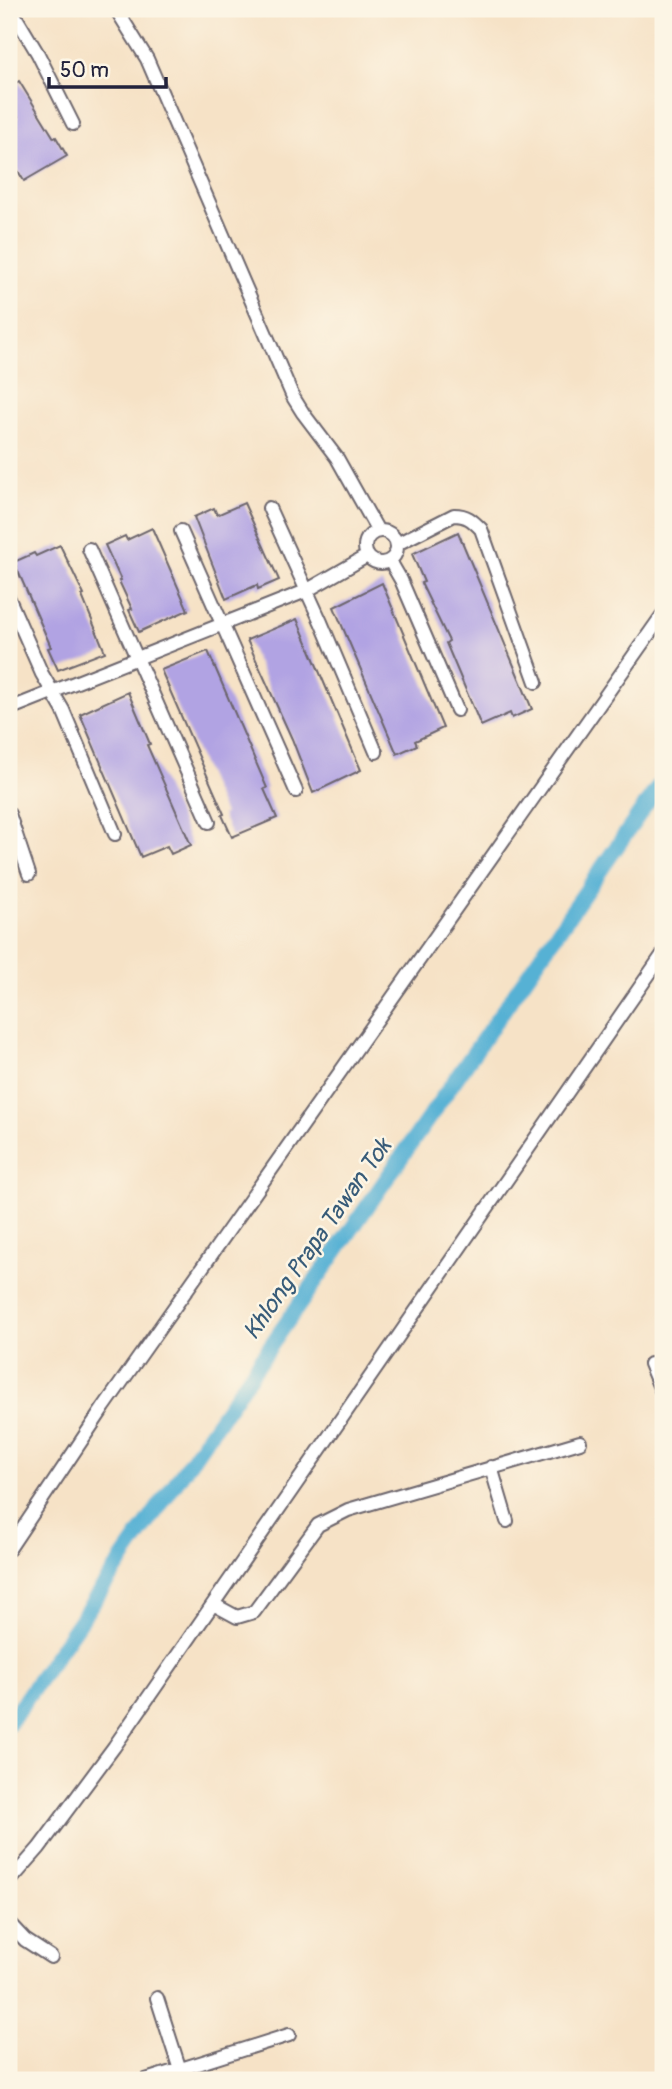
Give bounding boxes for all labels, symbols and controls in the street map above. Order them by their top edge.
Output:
scale bar [49,46,166,90]
text: 50 m [60,57,109,84]
water label: Khlong Prapa Tawan Tok [237,1132,399,1345]

